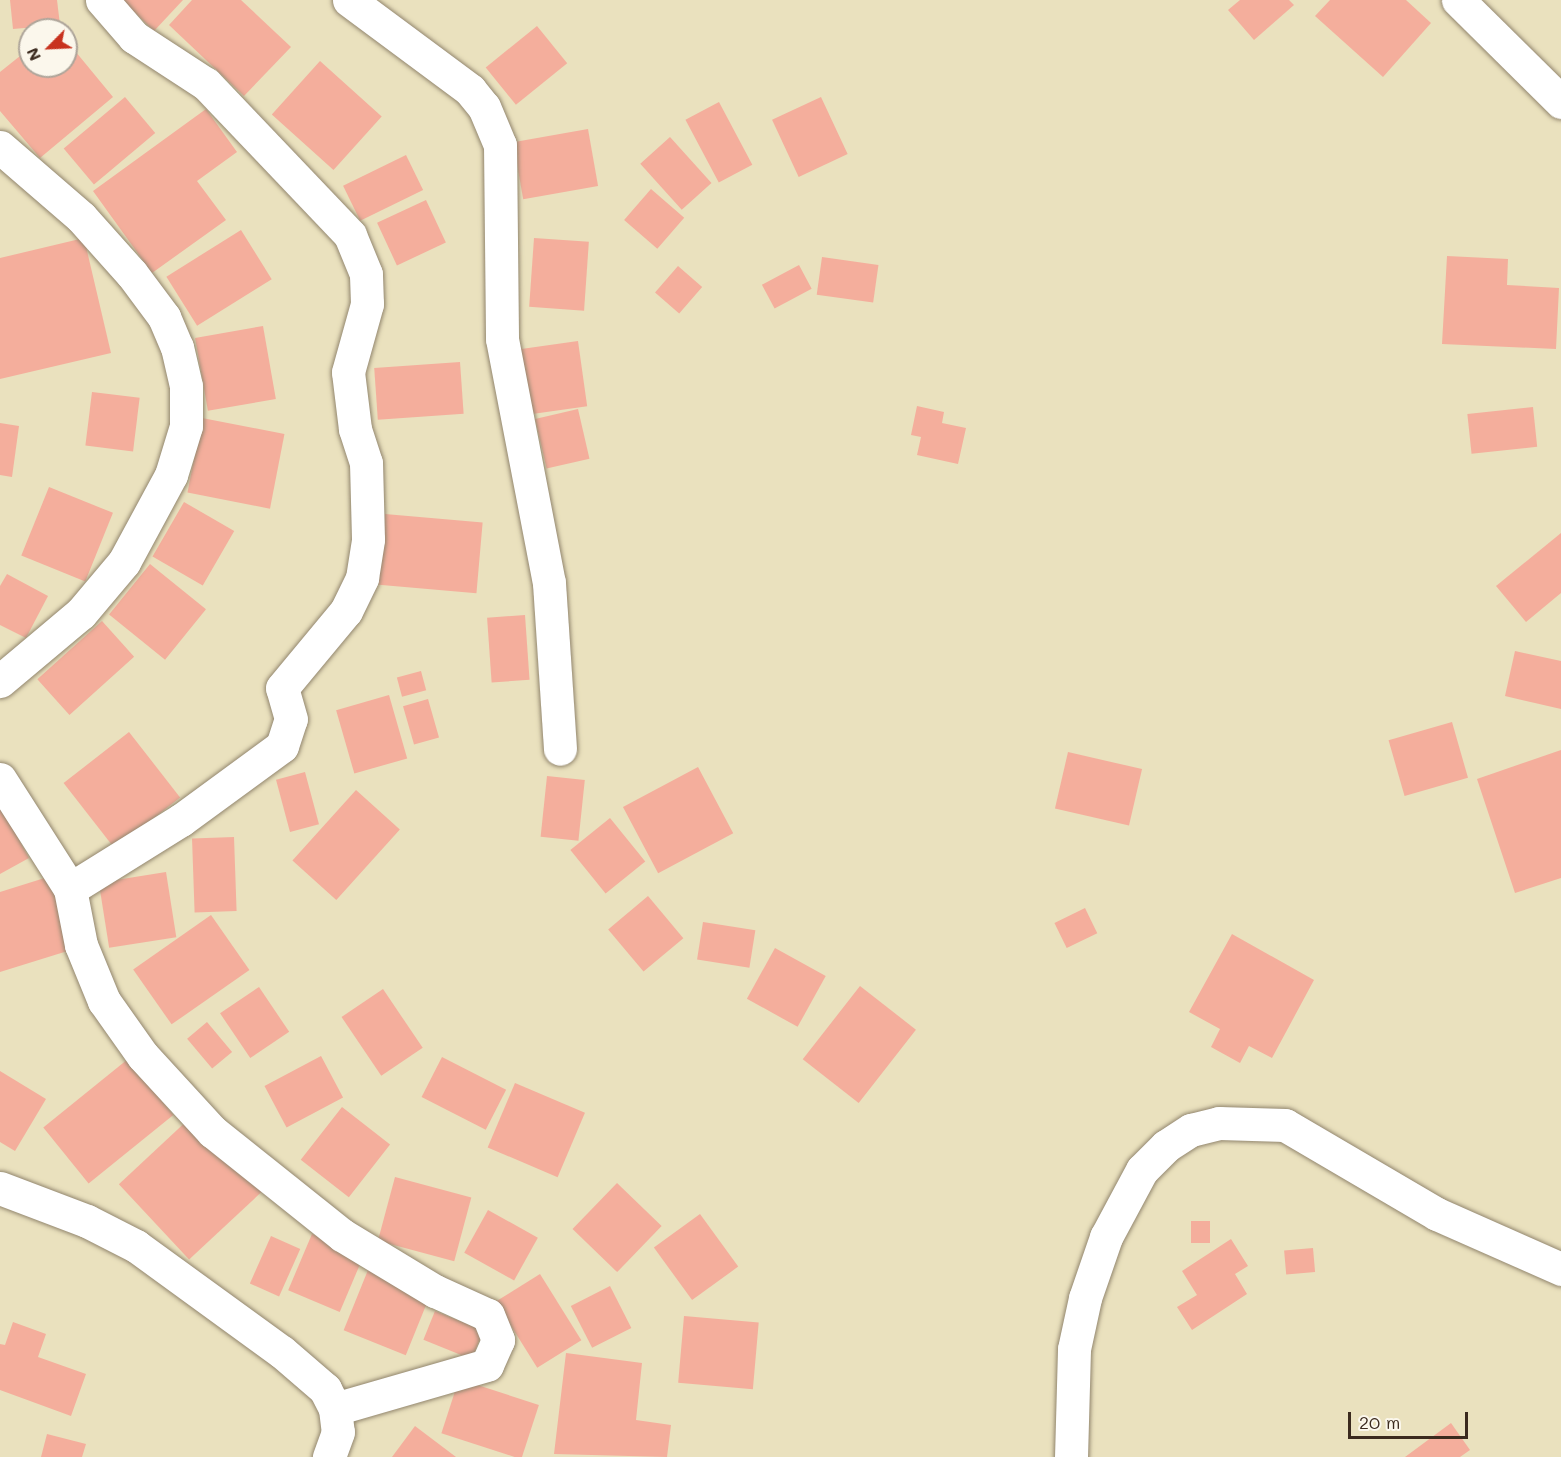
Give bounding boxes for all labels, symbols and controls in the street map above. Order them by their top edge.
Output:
north arrow [18,18,78,78]
text: N [21,45,45,65]
scale bar [1351,1400,1471,1438]
text: 20 m [1359,1410,1400,1434]

